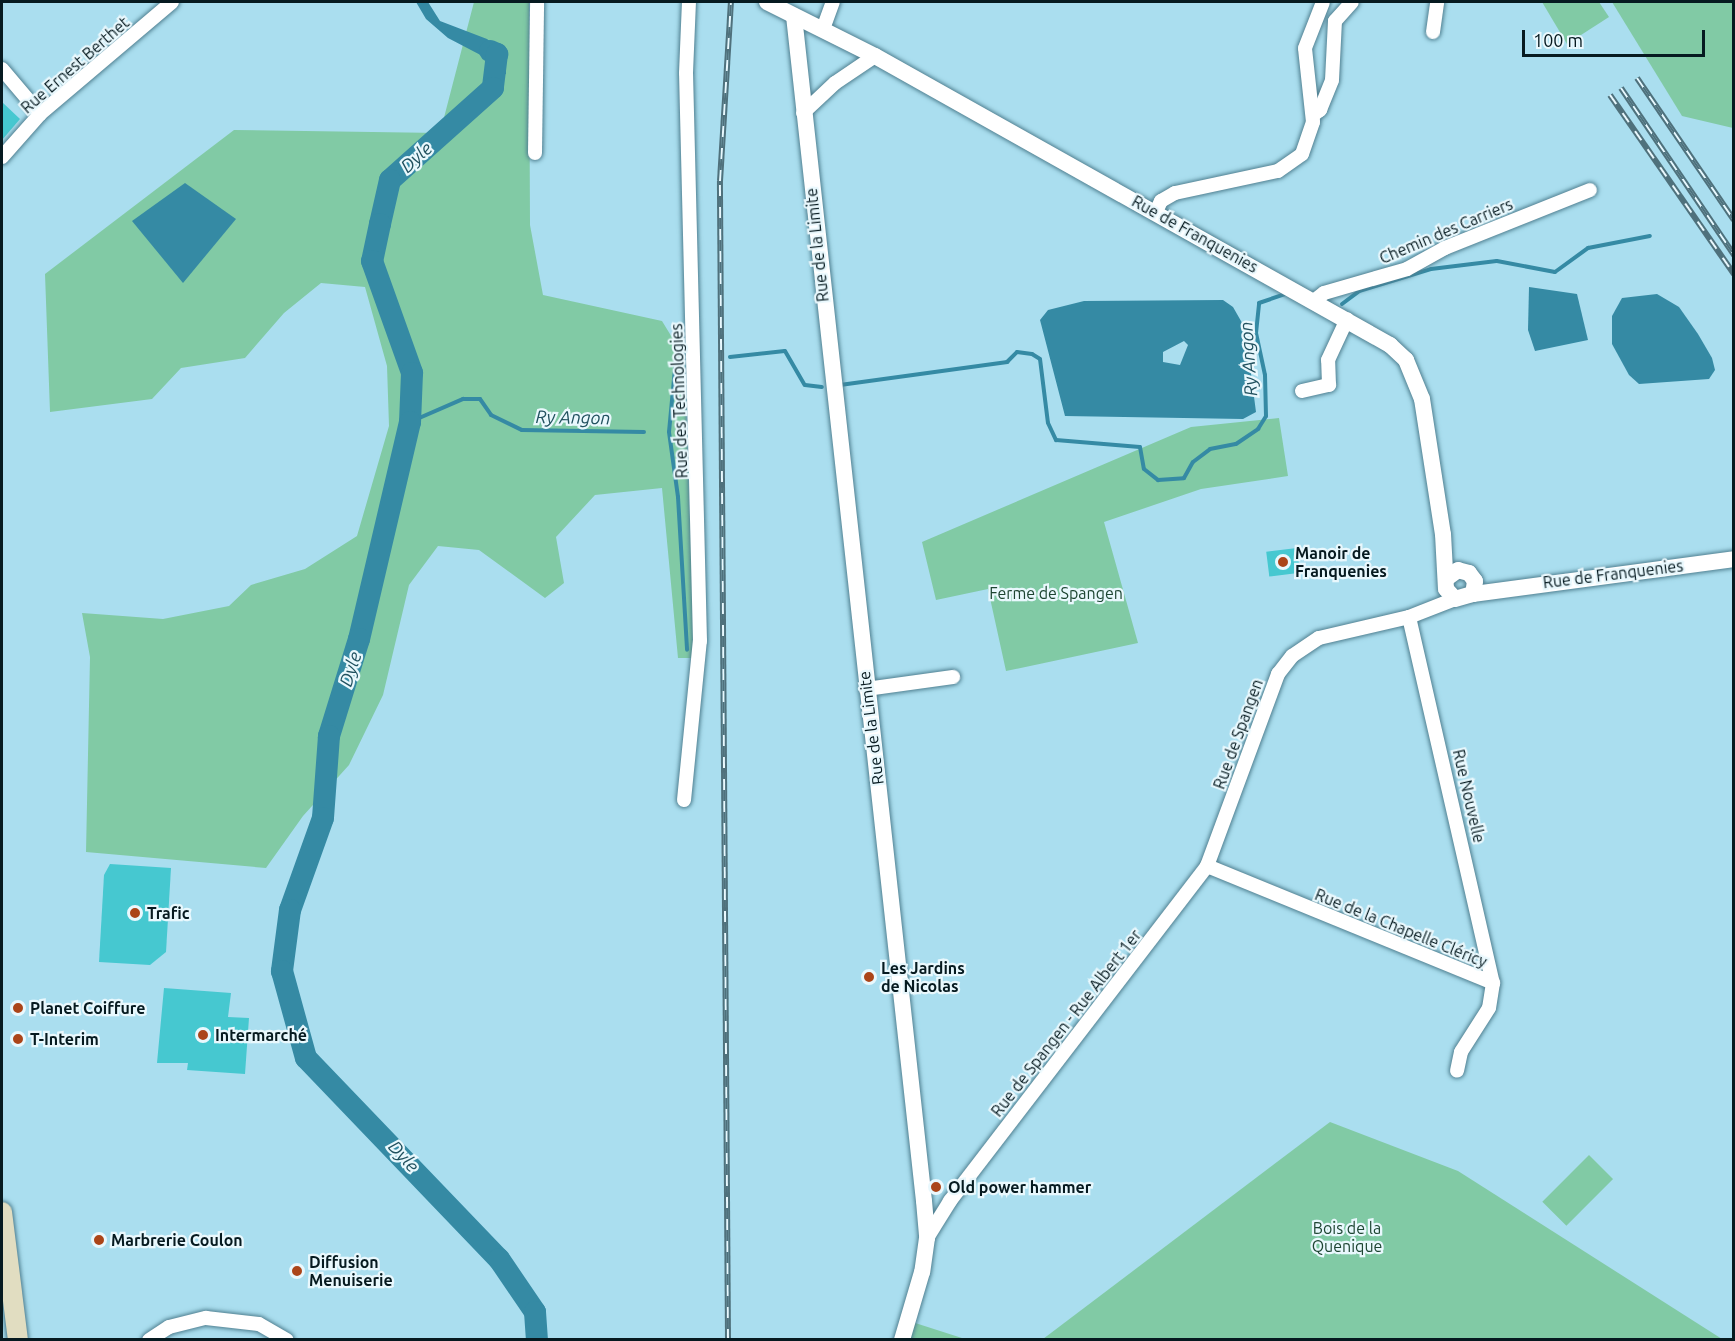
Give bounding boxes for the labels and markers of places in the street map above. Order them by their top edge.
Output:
place label: Manoir de Franquenies [1295,543,1387,581]
marker: Manoir de Franquenies [1276,555,1290,569]
place label: Trafic [147,903,190,923]
marker: Trafic [128,906,142,920]
place label: Les Jardins de Nicolas [881,958,965,996]
marker: Les Jardins de Nicolas [862,970,876,984]
place label: Planet Coiffure [30,998,145,1018]
marker: Planet Coiffure [11,1001,25,1015]
place label: Intermarché [215,1025,307,1045]
marker: Intermarché [196,1028,210,1042]
place label: T-Interim [30,1029,99,1049]
marker: T-Interim [11,1032,25,1046]
place label: Old power hammer [948,1177,1091,1197]
marker: Old power hammer [929,1180,943,1194]
place label: Marbrerie Coulon [111,1230,243,1250]
marker: Marbrerie Coulon [92,1233,106,1247]
place label: Diffusion Menuiserie [309,1252,393,1290]
marker: Diffusion Menuiserie [290,1264,304,1278]

